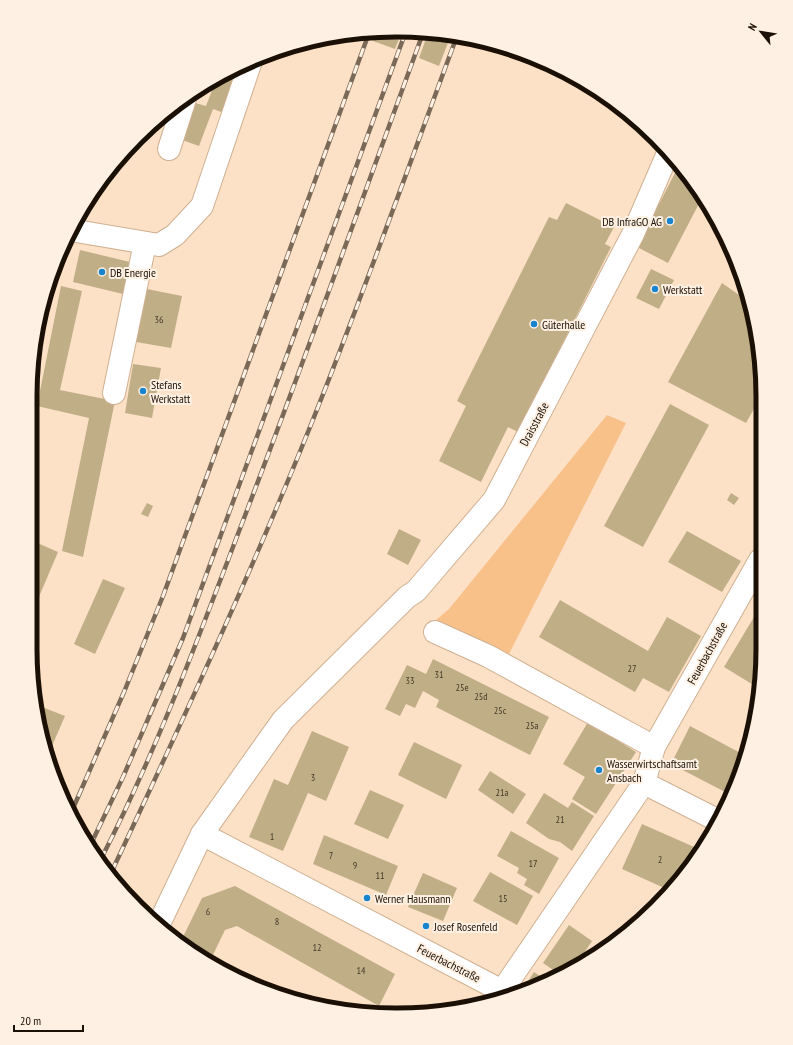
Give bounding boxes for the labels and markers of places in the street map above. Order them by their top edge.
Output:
place label: DB InfraGO AG [602,214,662,229]
marker: DB InfraGO AG [665,216,675,226]
place label: DB Energie [110,265,156,280]
marker: DB Energie [97,267,107,277]
place label: Werkstatt [663,282,703,297]
marker: Werkstatt [650,284,660,294]
place label: Güterhalle [542,317,585,332]
marker: Güterhalle [529,319,539,329]
place label: Stefans Werkstatt [151,377,191,406]
marker: Stefans Werkstatt [138,386,148,396]
place label: Wasserwirtschaftsamt Ansbach [607,756,698,785]
marker: Wasserwirtschaftsamt Ansbach [594,765,604,775]
place label: Werner Hausmann [375,891,451,906]
marker: Werner Hausmann [362,893,372,903]
place label: Josef Rosenfeld [433,919,497,934]
marker: Josef Rosenfeld [421,921,431,931]

